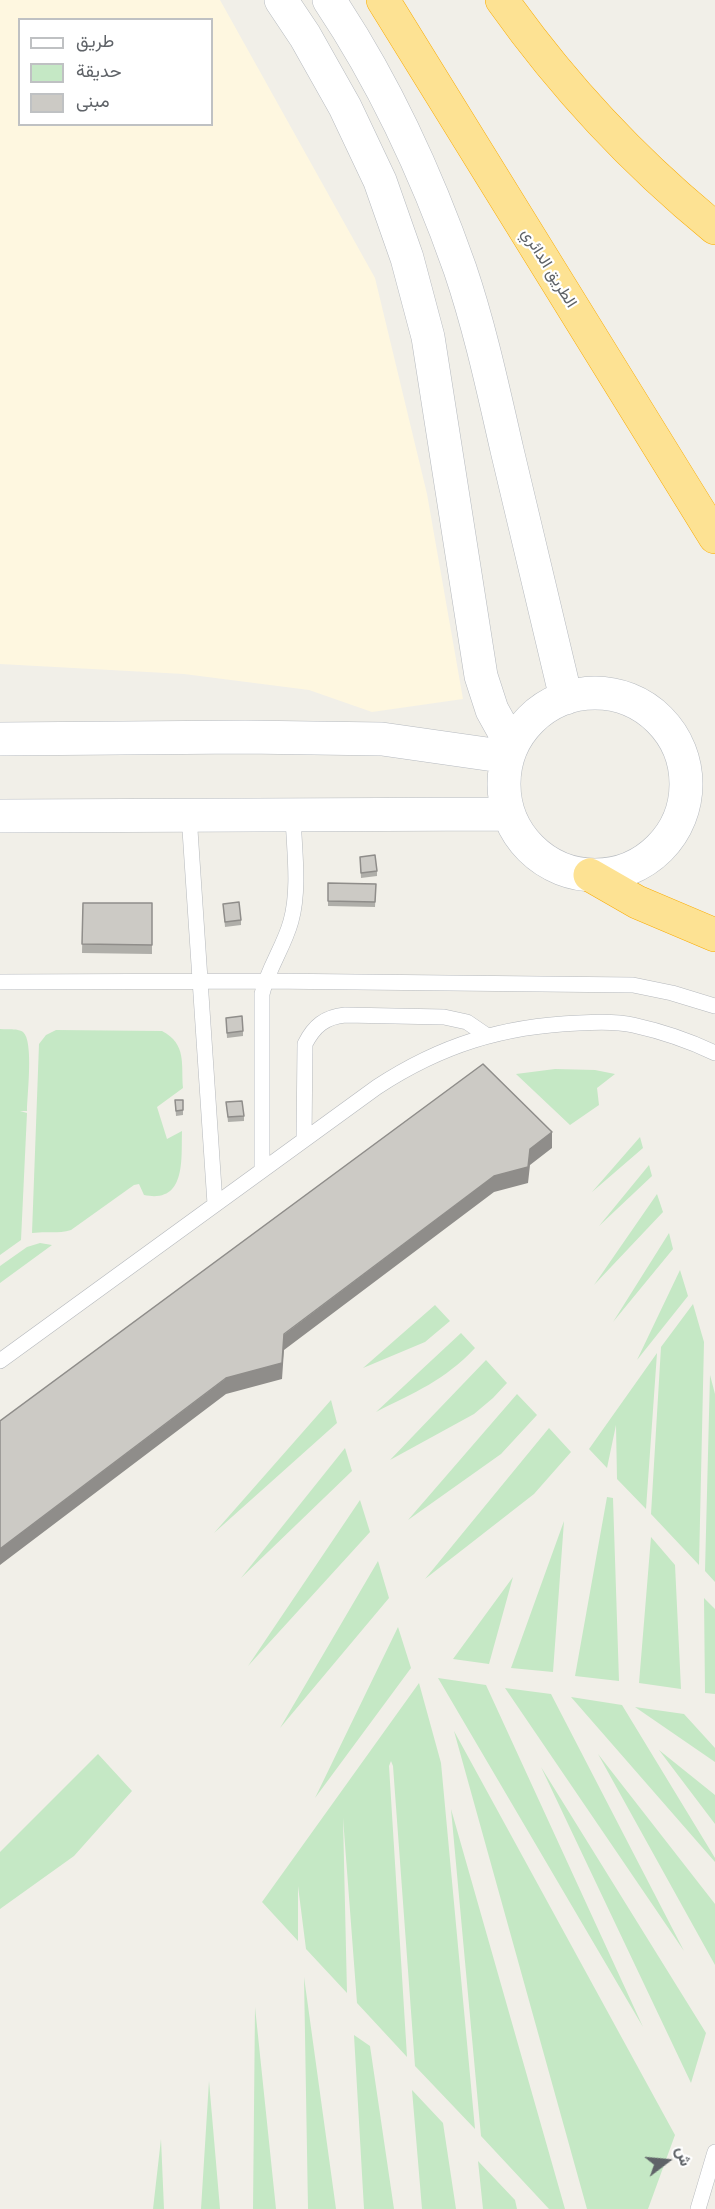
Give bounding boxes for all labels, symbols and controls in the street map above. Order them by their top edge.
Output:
legend [18,18,213,126]
text: طريق [76,29,114,52]
text: حديقة [76,59,122,82]
text: مبنى [76,89,110,112]
street label: الطريق الدائري [517,225,581,311]
north arrow [637,2131,697,2191]
text: ش [672,2144,697,2168]

